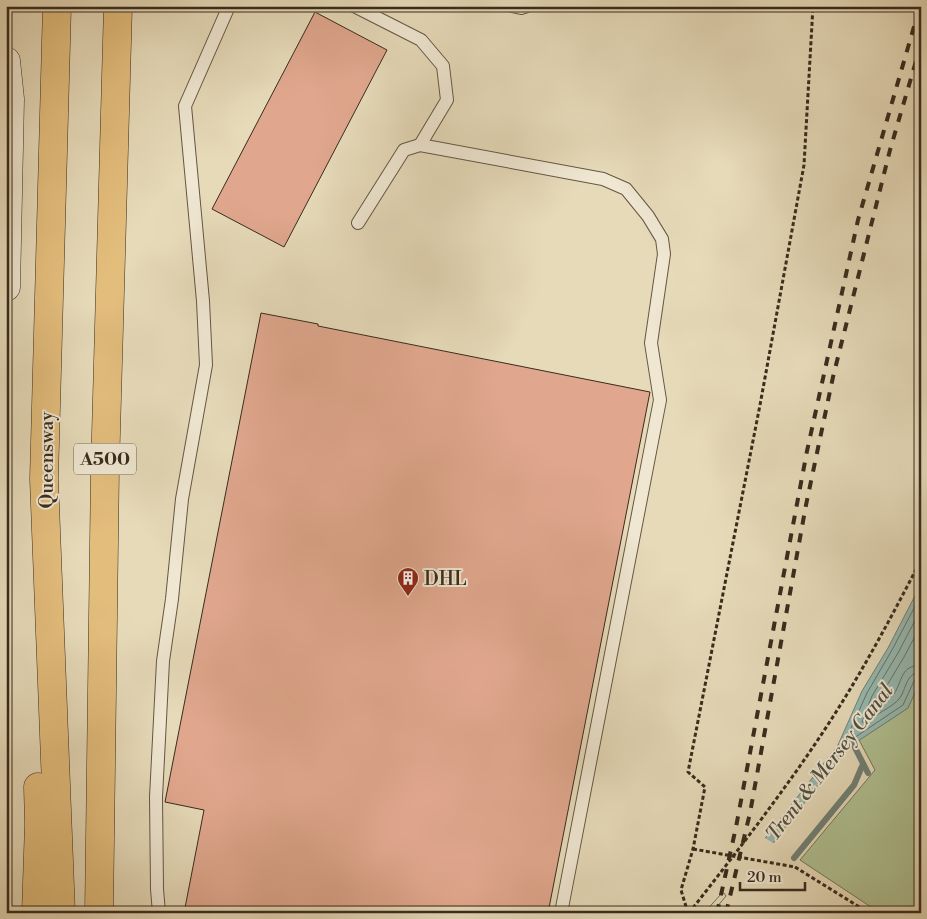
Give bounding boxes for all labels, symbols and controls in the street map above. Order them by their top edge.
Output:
street label: Queensway [35,411,59,508]
road number: A500 [74,444,136,474]
building icon: DHL [396,566,420,597]
place label: DHL [424,567,467,591]
water label: Trent & Mersey Canal [761,679,900,847]
scale bar [740,859,804,891]
text: 20 m [747,868,782,887]

